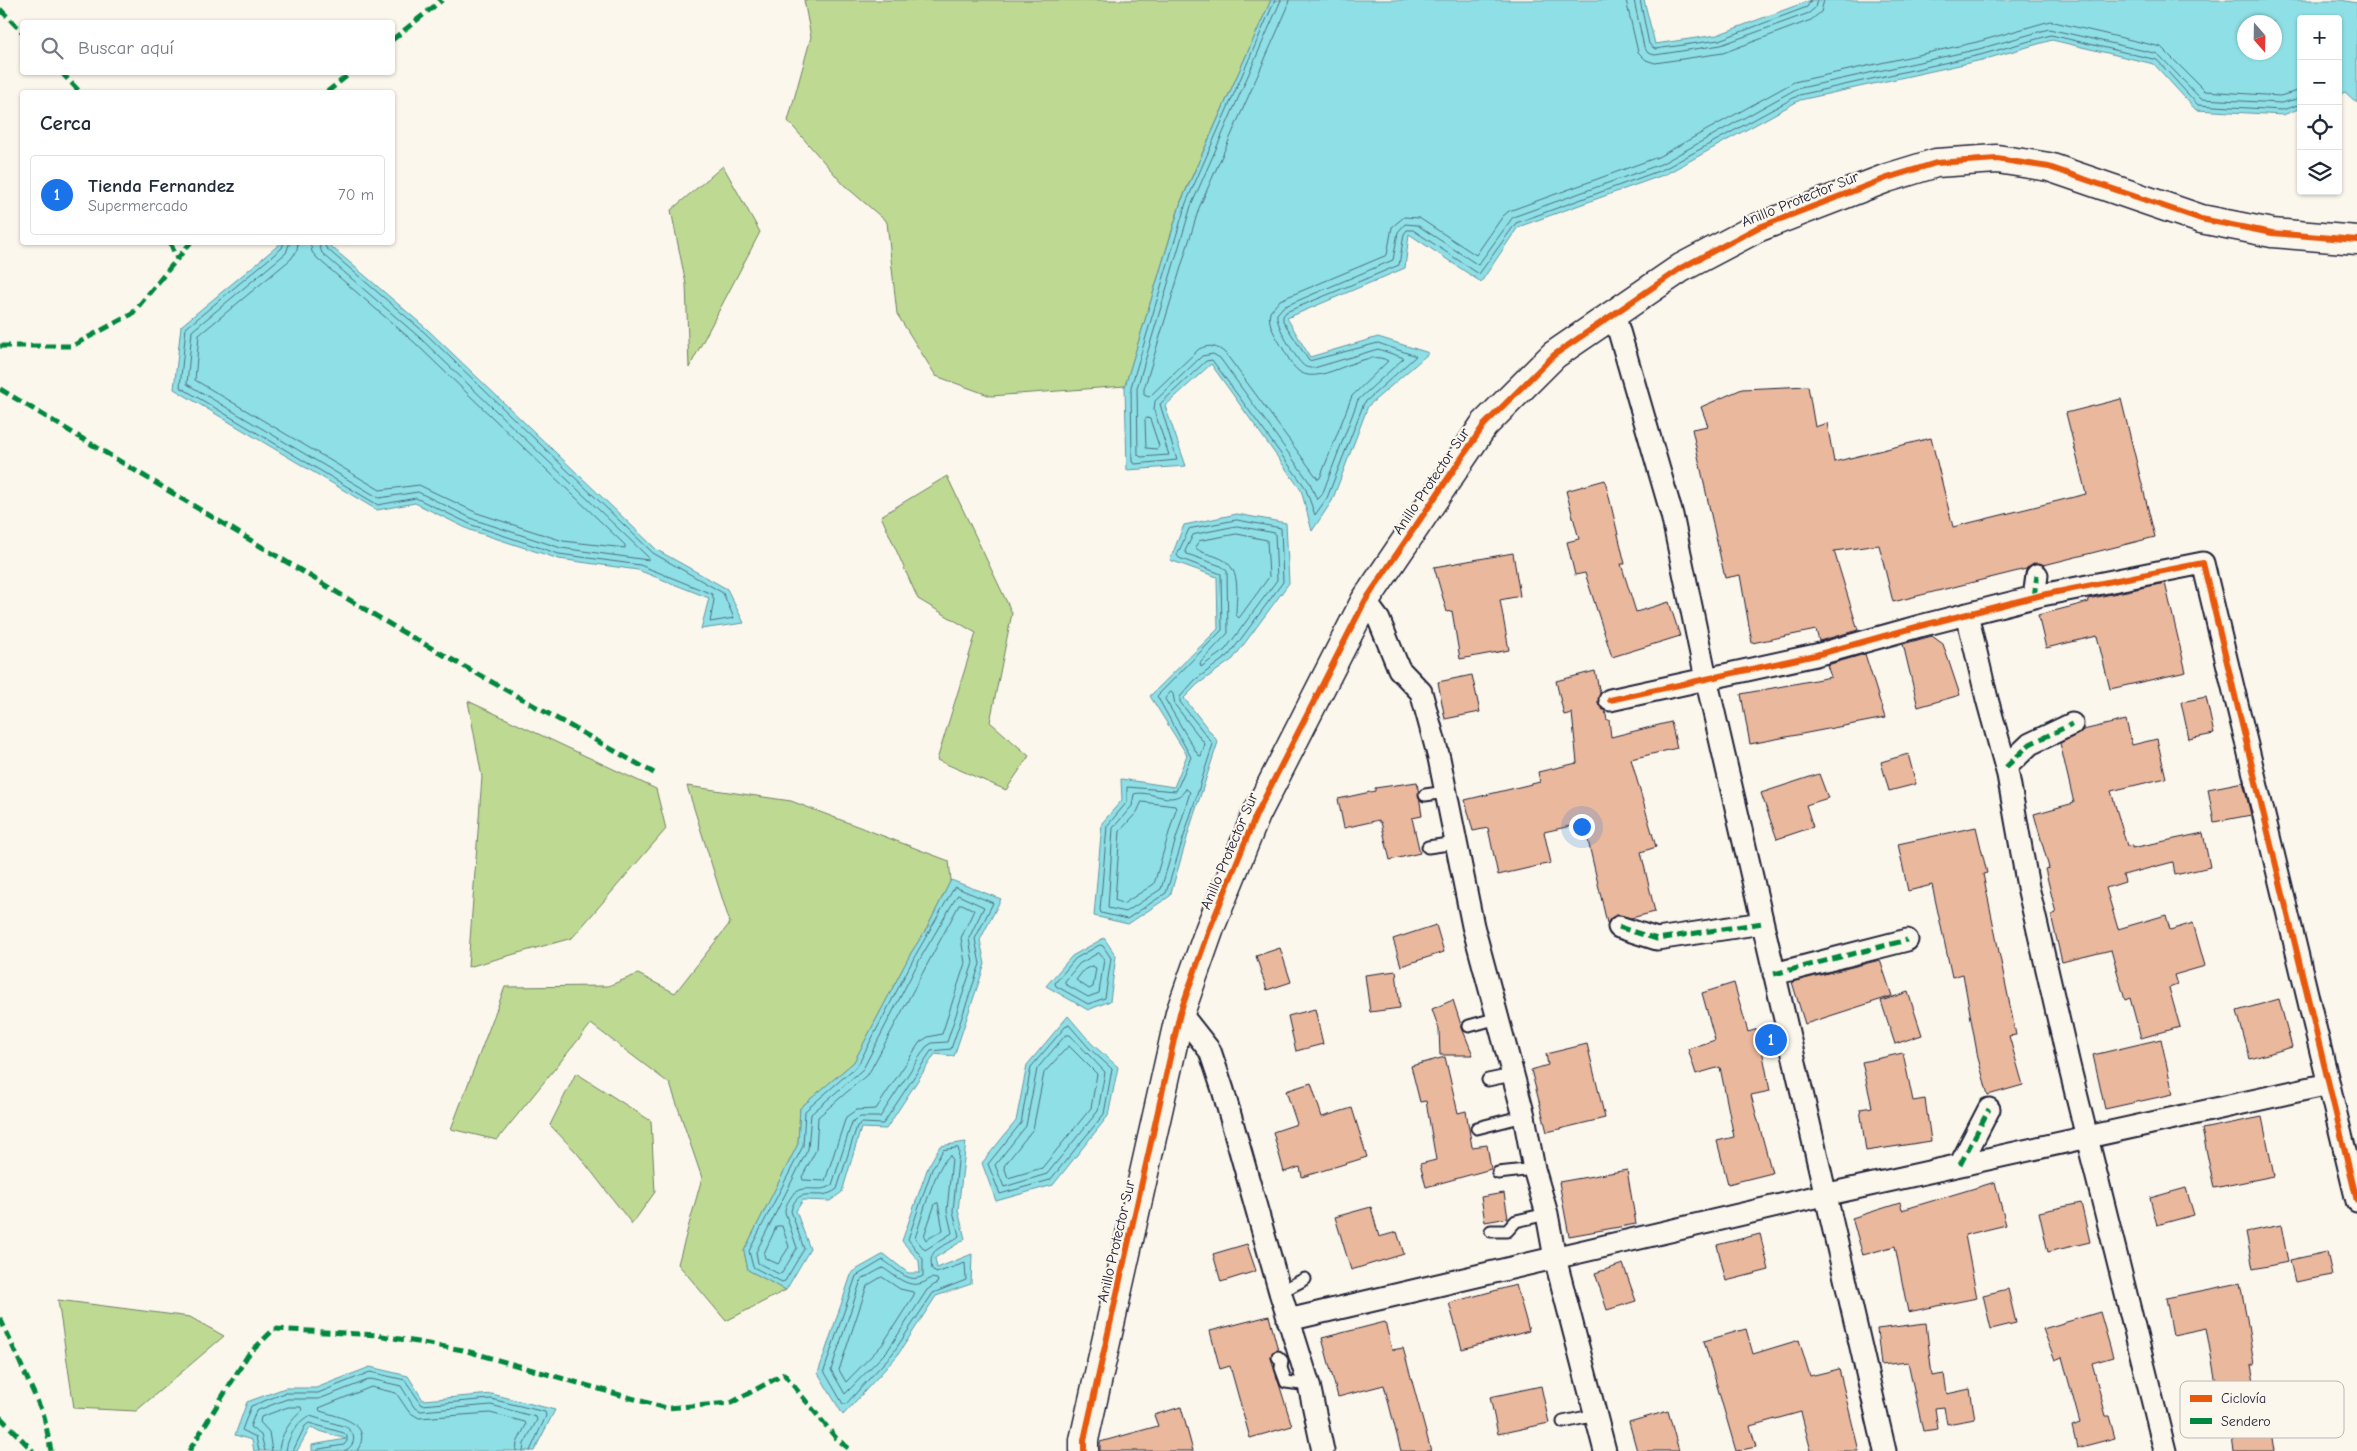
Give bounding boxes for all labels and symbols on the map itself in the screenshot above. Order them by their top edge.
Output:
north arrow [2237,15,2282,60]
street label: Anillo Protector Sur [1739,167,1861,231]
street label: Anillo Protector Sur [1389,424,1473,538]
street label: Anillo Protector Sur [1196,790,1262,912]
your location [1569,814,1595,840]
pin: 1 [1755,1021,1787,1059]
street label: Anillo Protector Sur [1093,1178,1139,1304]
legend [2180,1381,2344,1438]
text: Ciclovía [2221,1390,2266,1407]
text: Sendero [2221,1413,2271,1430]

